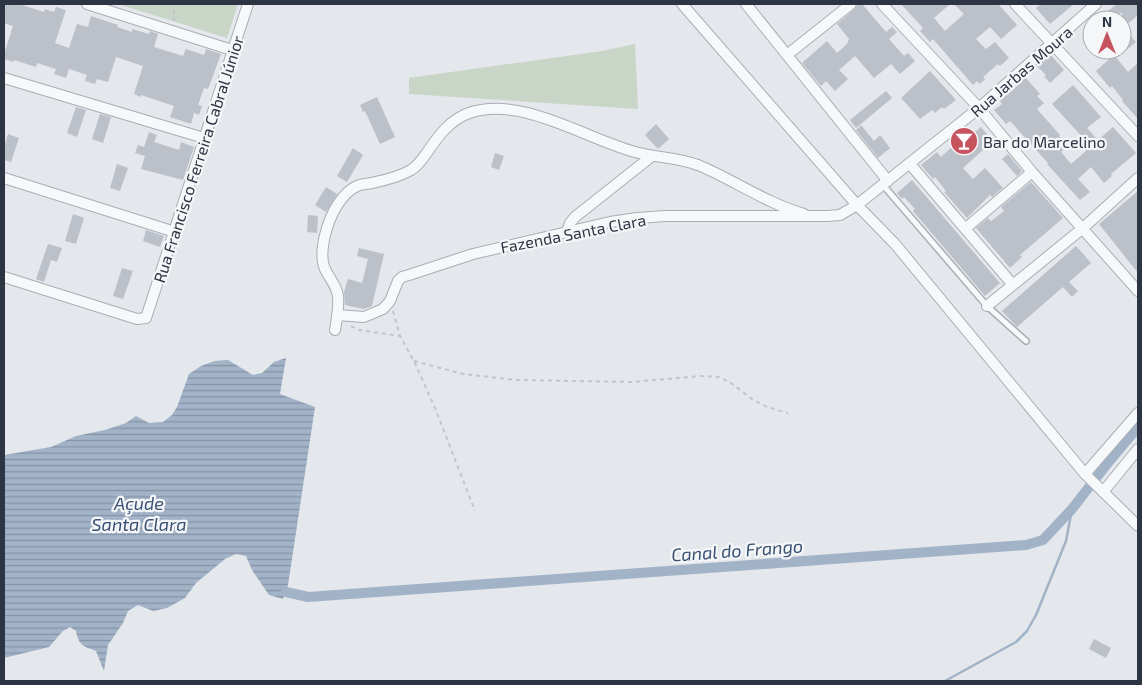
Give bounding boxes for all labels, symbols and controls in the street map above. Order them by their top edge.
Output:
north arrow [1082,10,1132,60]
text: N [1102,13,1112,30]
street label: Rua Jarbas Moura [966,22,1076,120]
street label: Rua Francisco Ferreira Cabral Júnior [149,33,247,285]
bar icon: Bar do Marcelino [949,126,979,156]
place label: Bar do Marcelino [983,132,1106,151]
street label: Fazenda Santa Clara [499,210,647,256]
water label: Açude Santa Clara [92,492,187,535]
water label: Canal do Frango [670,534,804,566]

